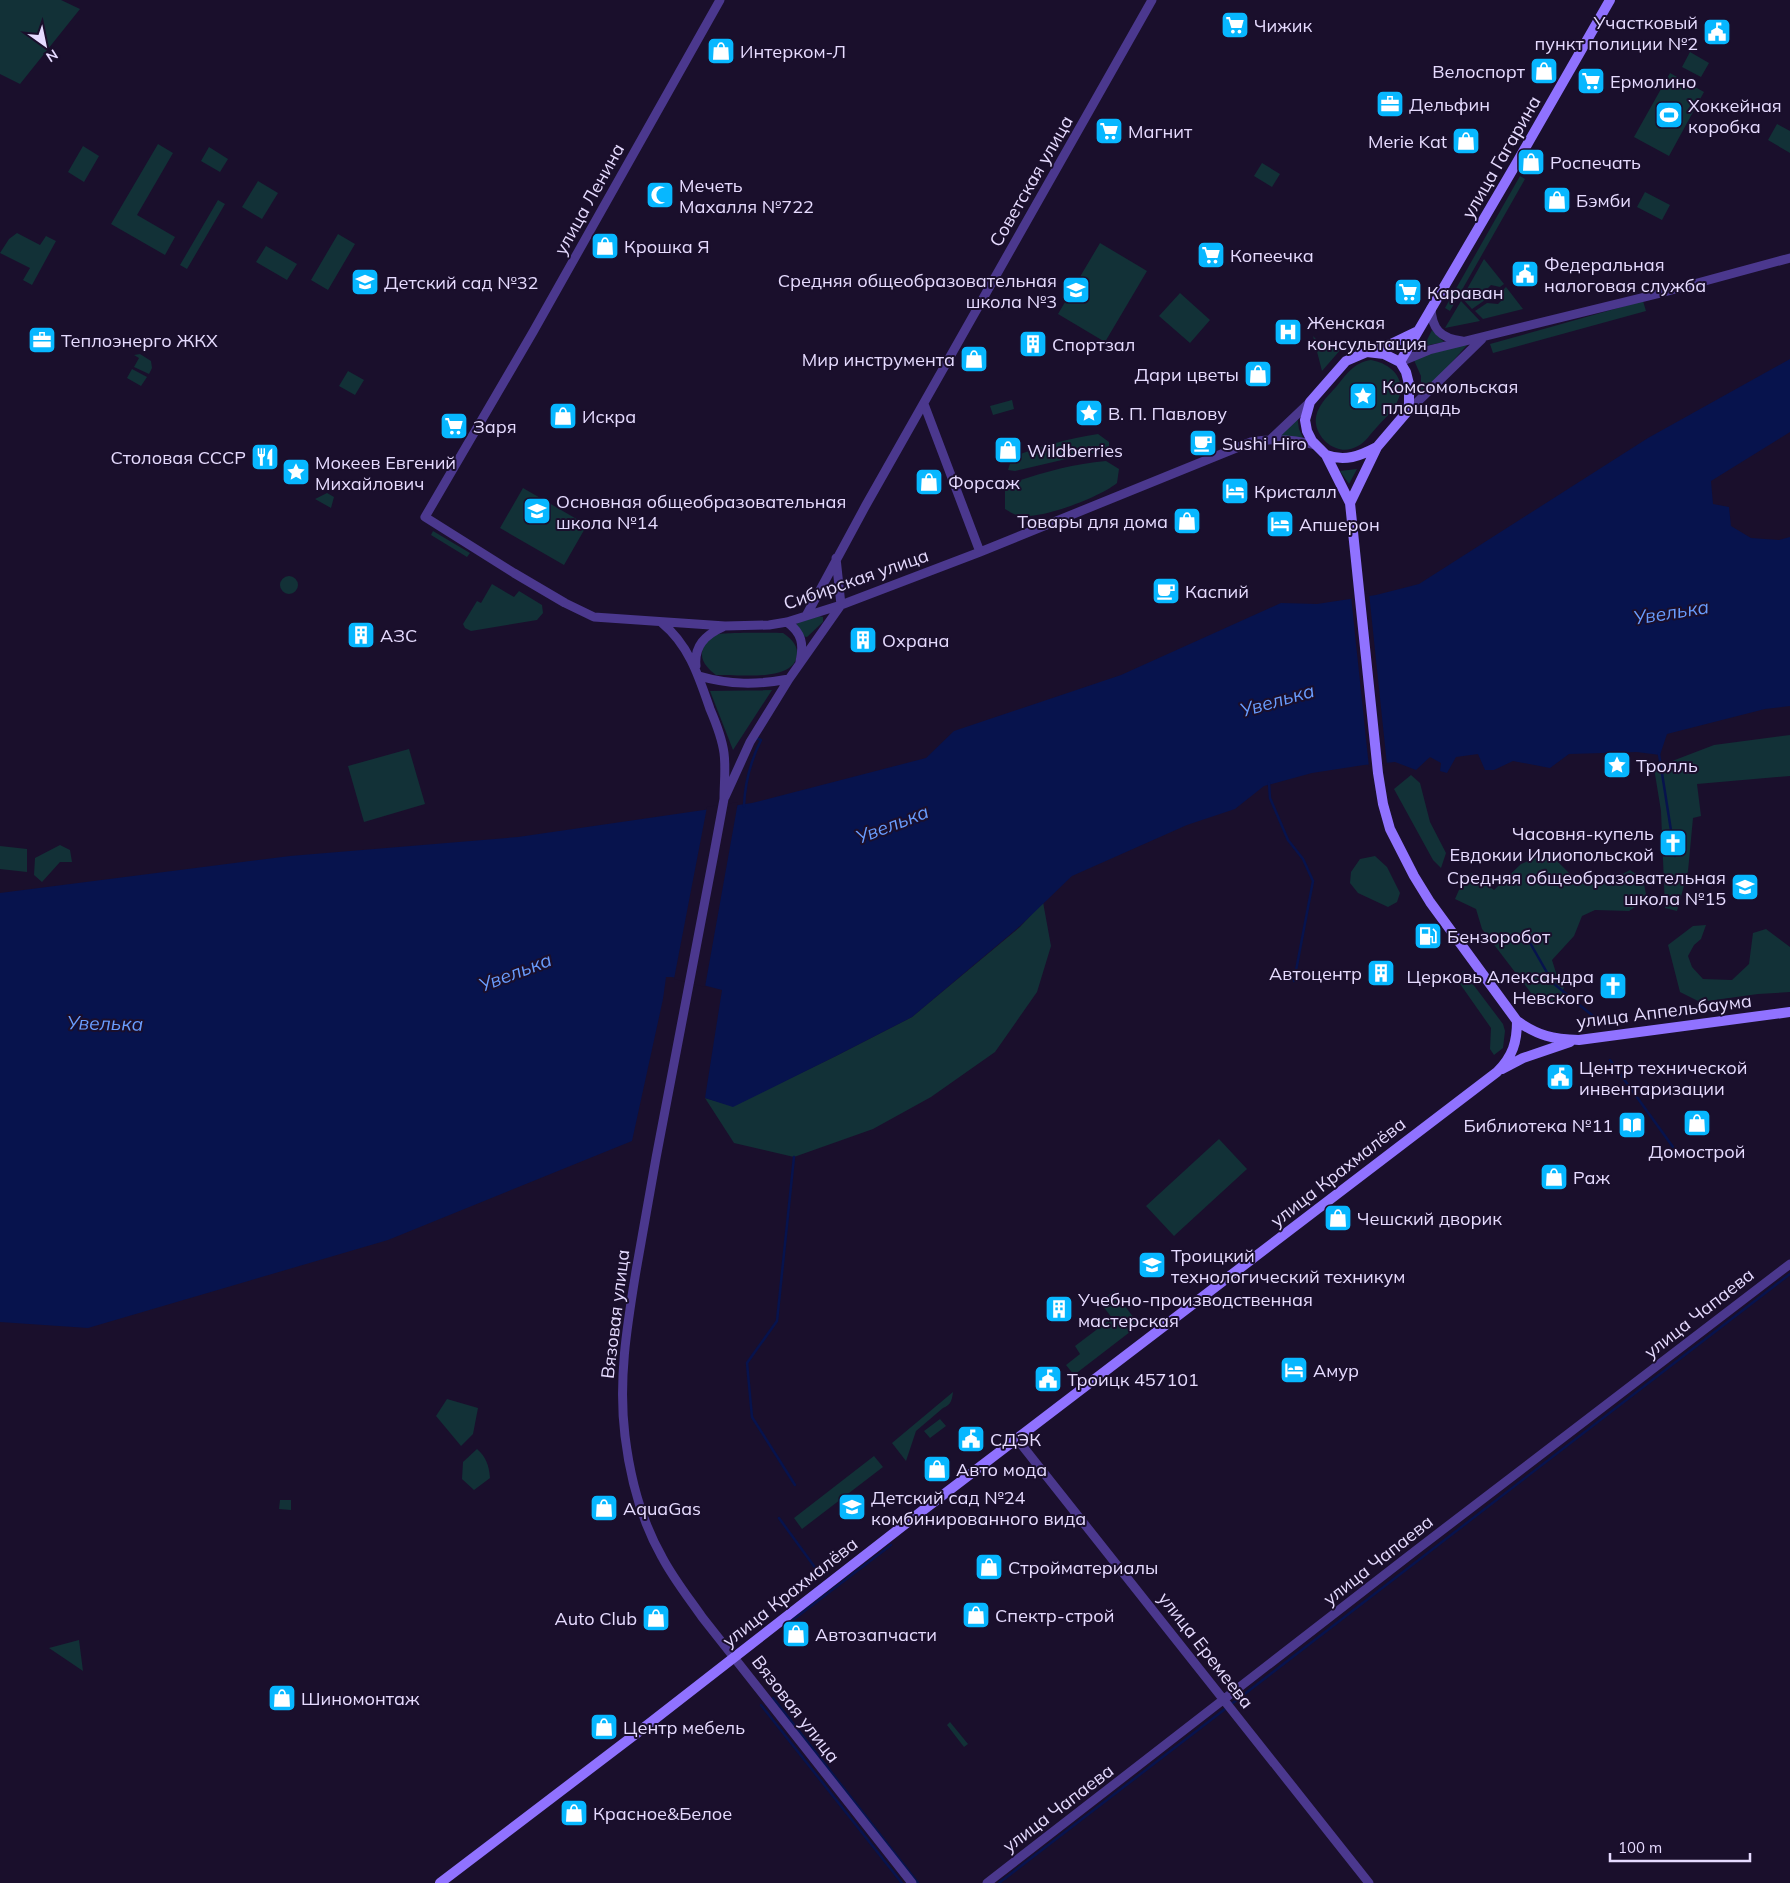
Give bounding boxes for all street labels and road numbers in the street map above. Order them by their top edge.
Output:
street label: улица Гагарина [1457,91,1545,223]
street label: Советская улица [984,111,1078,251]
street label: улица Ленина [549,139,629,259]
street label: Сибирская улица [780,543,932,615]
street label: улица Аппельбаума [1575,989,1753,1033]
street label: улица Крахмалёва [1266,1112,1410,1232]
street label: Вязовая улица [596,1248,634,1380]
street label: улица Чапаева [1639,1263,1759,1363]
street label: улица Чапаева [1318,1510,1438,1610]
street label: улица Крахмалёва [718,1532,862,1652]
street label: улица Еремеева [1153,1587,1259,1713]
street label: Вязовая улица [747,1651,845,1767]
street label: улица Чапаева [998,1759,1118,1857]

